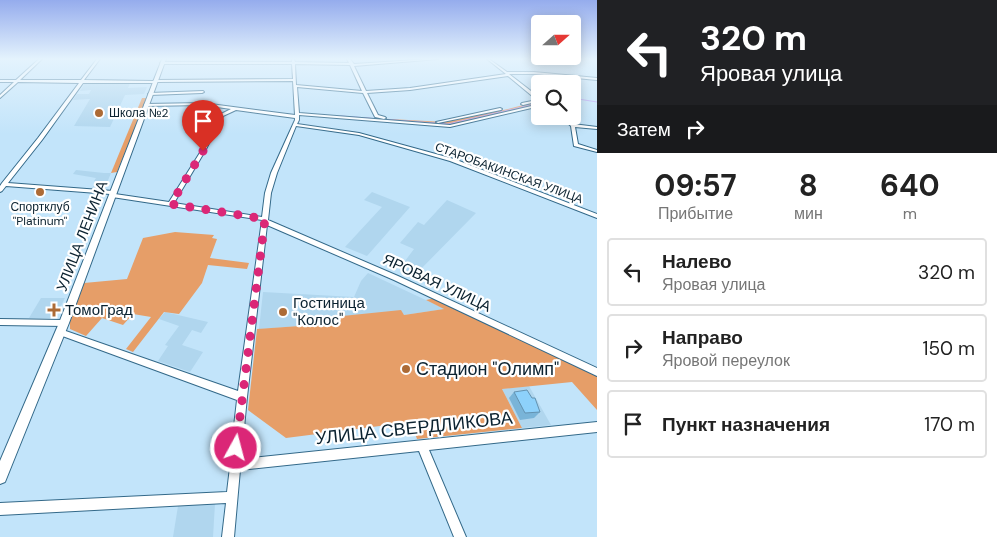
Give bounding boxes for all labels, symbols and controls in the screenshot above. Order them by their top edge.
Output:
north arrow [531,15,581,65]
map controls [531,15,581,125]
text: 320 m [700,15,807,61]
icon: left [617,20,682,85]
text: Яровая улица [700,59,842,88]
button: search [531,75,581,125]
pin [182,100,224,151]
place label: Школа №2 [109,105,169,121]
marker: Школа №2 [93,107,105,119]
icon: arrive [189,107,217,135]
icon: right [681,115,709,143]
text: Затем [617,117,671,142]
street label: СТАРОБАКИНСКАЯ УЛИЦА [433,139,585,207]
text: 09:57 [654,166,737,205]
text: 8 [799,166,818,205]
text: 640 [880,166,940,205]
street label: УЛИЦА ЛЕНИНА [52,178,112,294]
marker: Спортклуб "Platinum" [34,186,46,198]
place label: Спортклуб "Platinum" [10,199,70,229]
text: Прибытие [658,203,733,224]
text: мин [794,203,823,224]
text: m [903,203,917,224]
street label: ЯРОВАЯ УЛИЦА [380,249,494,317]
text: Налево [662,249,732,274]
icon: left [619,258,647,286]
text: 320 m [918,260,975,285]
text: Яровая улица [662,274,765,295]
place label: Гостиница "Колос" [293,293,365,330]
place label: ТомоГрад [65,300,133,320]
marker: ТомоГрад [47,303,61,317]
marker: Гостиница "Колос" [277,306,289,318]
text: Направо [662,325,743,350]
icon: right [619,334,647,362]
text: 150 m [923,336,975,361]
text: Яровой переулок [662,350,790,371]
place label: Стадион "Олимп" [416,357,559,381]
marker: Стадион "Олимп" [400,363,412,375]
street label: УЛИЦА СВЕРДЛИКОВА [314,406,514,450]
icon: arrive [619,410,647,438]
text: Пункт назначения [662,412,830,437]
text: 170 m [924,412,975,437]
position arrow [209,421,261,473]

